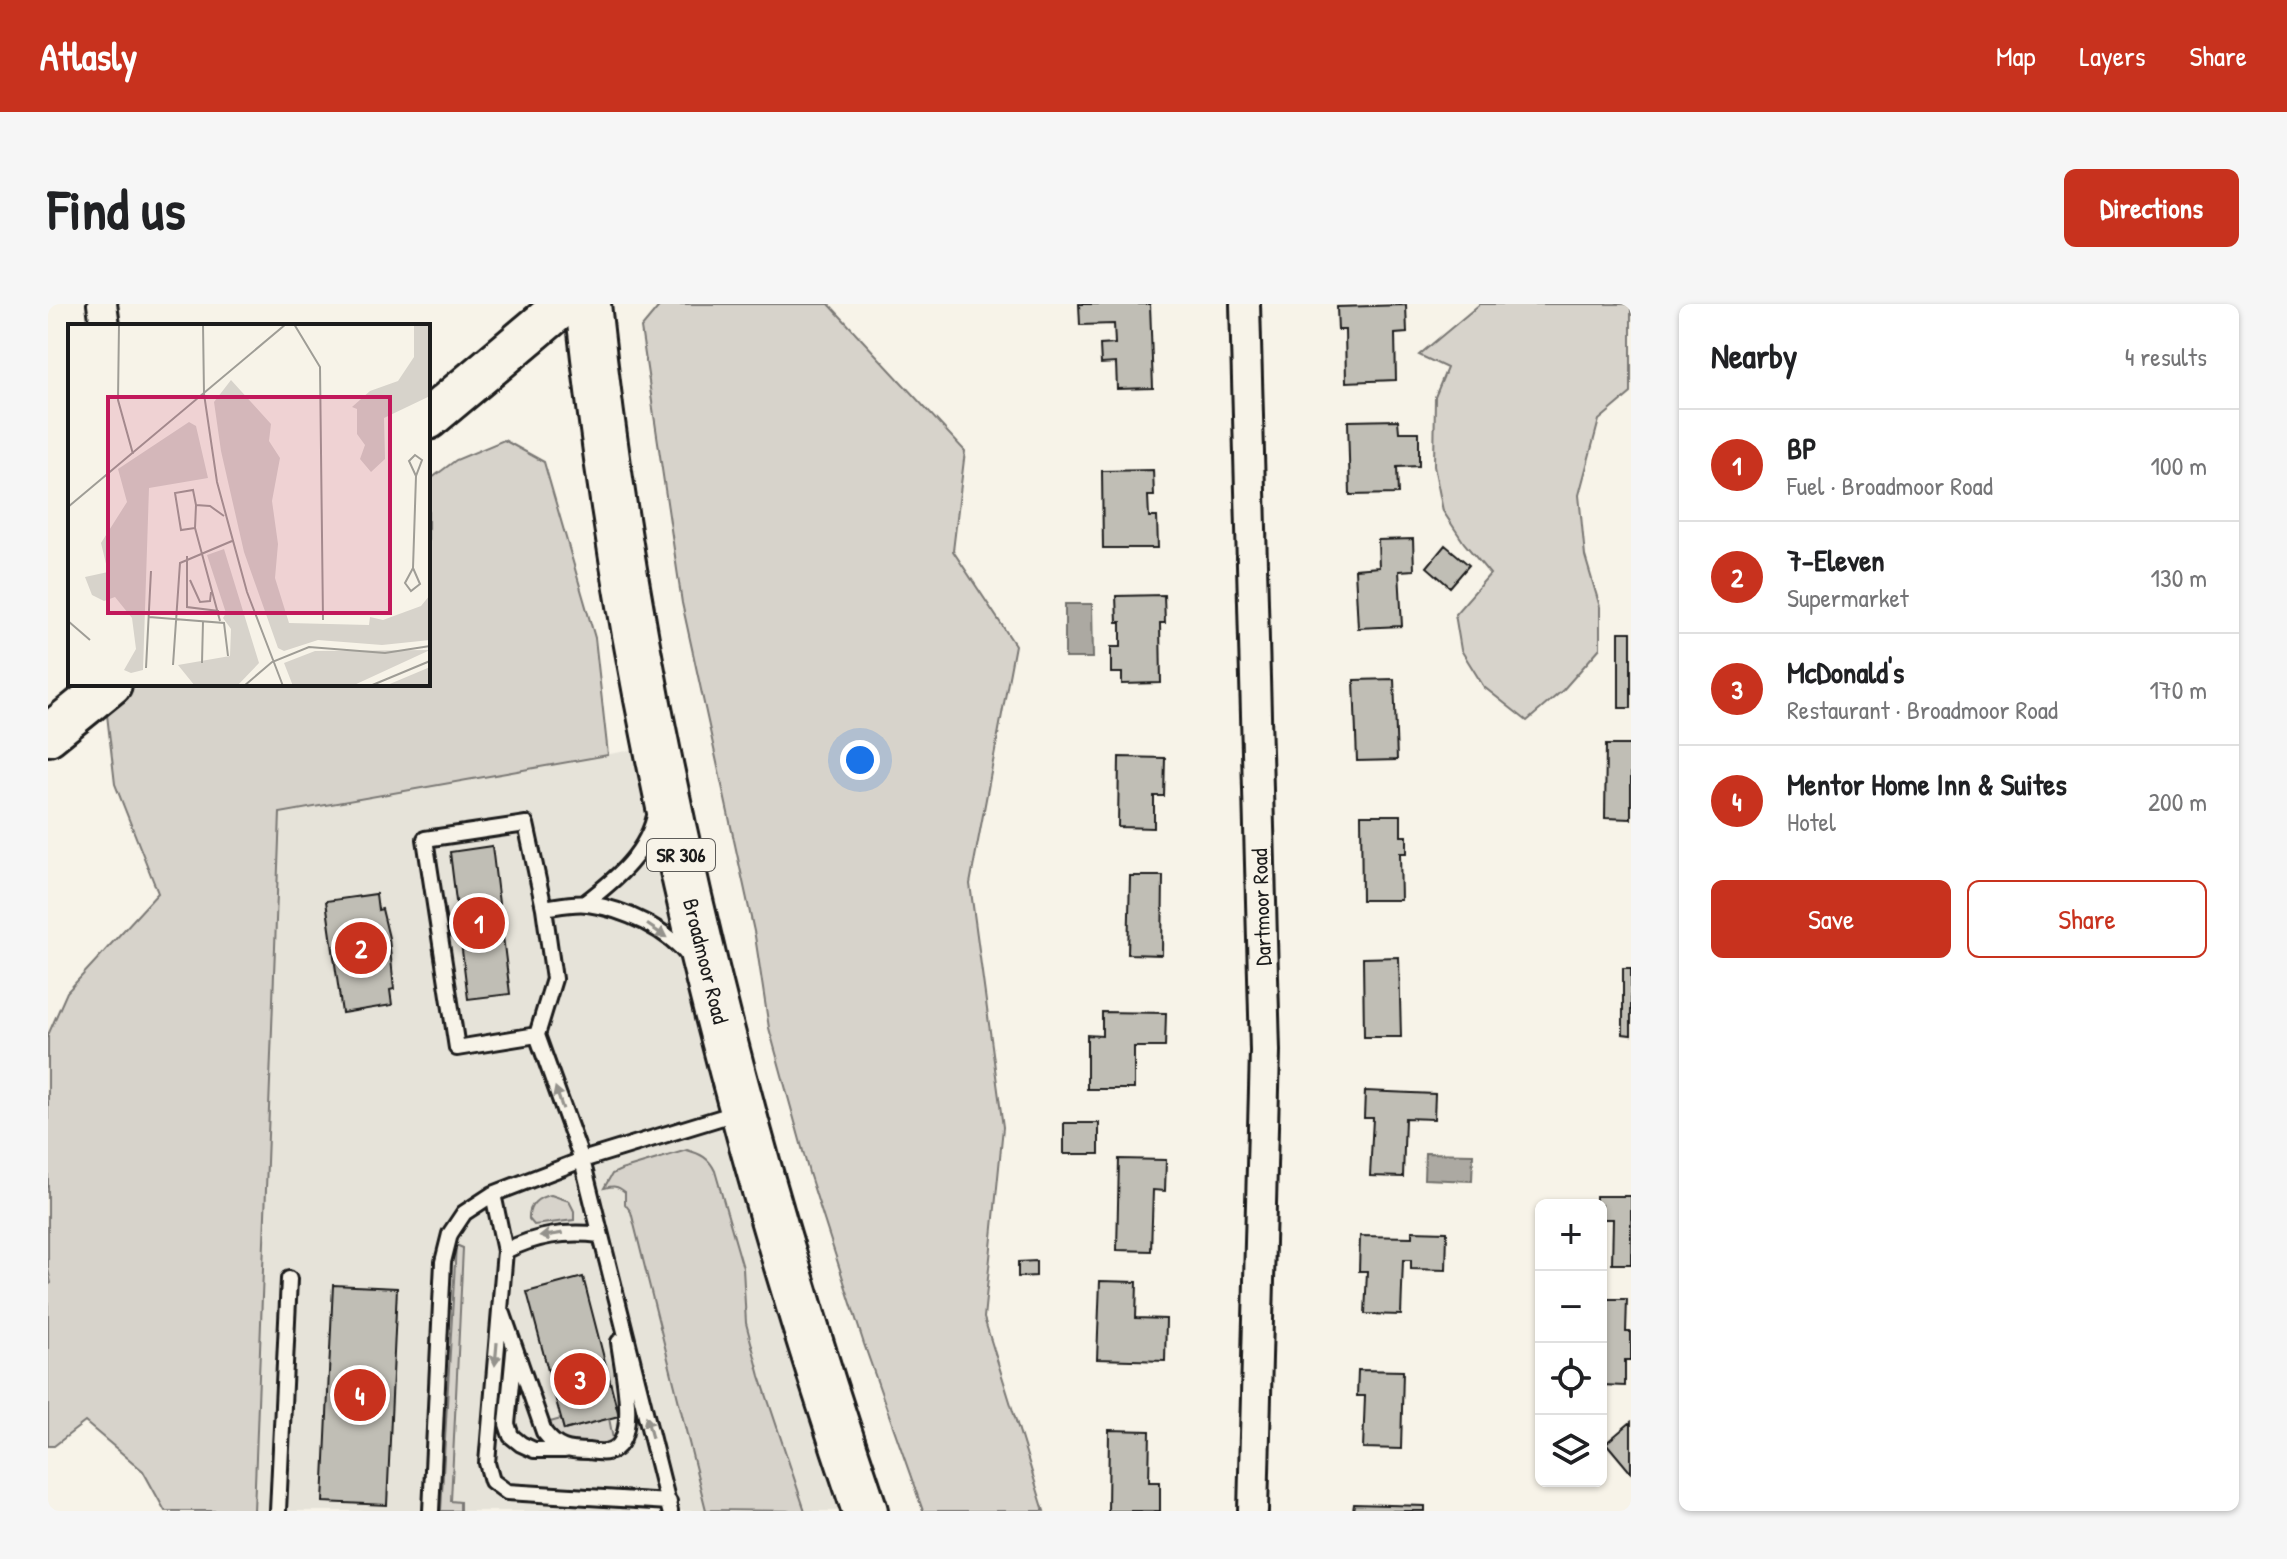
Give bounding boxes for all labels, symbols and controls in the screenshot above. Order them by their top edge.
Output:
text: Atlasly [40,30,137,82]
text: Map [1996,37,2036,75]
text: Layers [2080,37,2145,75]
text: Share [2189,37,2247,75]
button: Directions [2064,169,2239,247]
text: Find us [48,171,186,246]
inset map [68,324,430,686]
text: Nearby [1711,333,1797,379]
text: 4 results [2125,339,2207,374]
text: BP [1787,428,1817,468]
text: 1 [1732,448,1742,483]
text: 100 m [2151,448,2207,483]
text: Fuel · Broadmoor Road [1787,468,1993,503]
text: 7-Eleven [1787,540,1885,580]
text: 2 [1731,560,1743,595]
text: 130 m [2151,560,2207,595]
text: Supermarket [1787,580,1909,615]
text: McDonald's [1787,652,1904,692]
text: 3 [1731,672,1743,707]
text: 170 m [2149,672,2207,707]
text: Restaurant · Broadmoor Road [1787,692,2058,727]
your location [840,740,880,780]
text: Mentor Home Inn & Suites [1787,764,2067,804]
text: 4 [1732,784,1742,819]
text: 200 m [2148,784,2207,819]
text: Hotel [1787,804,1836,839]
road number: SR 306 [647,839,715,871]
street label: Dartmoor Road [1244,847,1278,966]
button: Save [1711,880,1951,958]
button: Share [1967,880,2207,958]
pin: 1 [453,893,505,953]
street label: Broadmoor Road [676,895,736,1027]
pin: 2 [335,918,387,978]
one-way arrow [646,923,667,938]
one-way arrow [553,1085,565,1109]
map controls [1535,1199,1607,1487]
button: + [1535,1199,1607,1271]
one-way arrow [539,1229,564,1242]
button: − [1535,1271,1607,1343]
one-way arrow [489,1342,502,1367]
button: locate [1535,1343,1607,1415]
pin: 3 [554,1349,606,1409]
pin: 4 [334,1365,386,1425]
one-way arrow [642,1414,654,1439]
button: layers [1535,1415,1607,1487]

